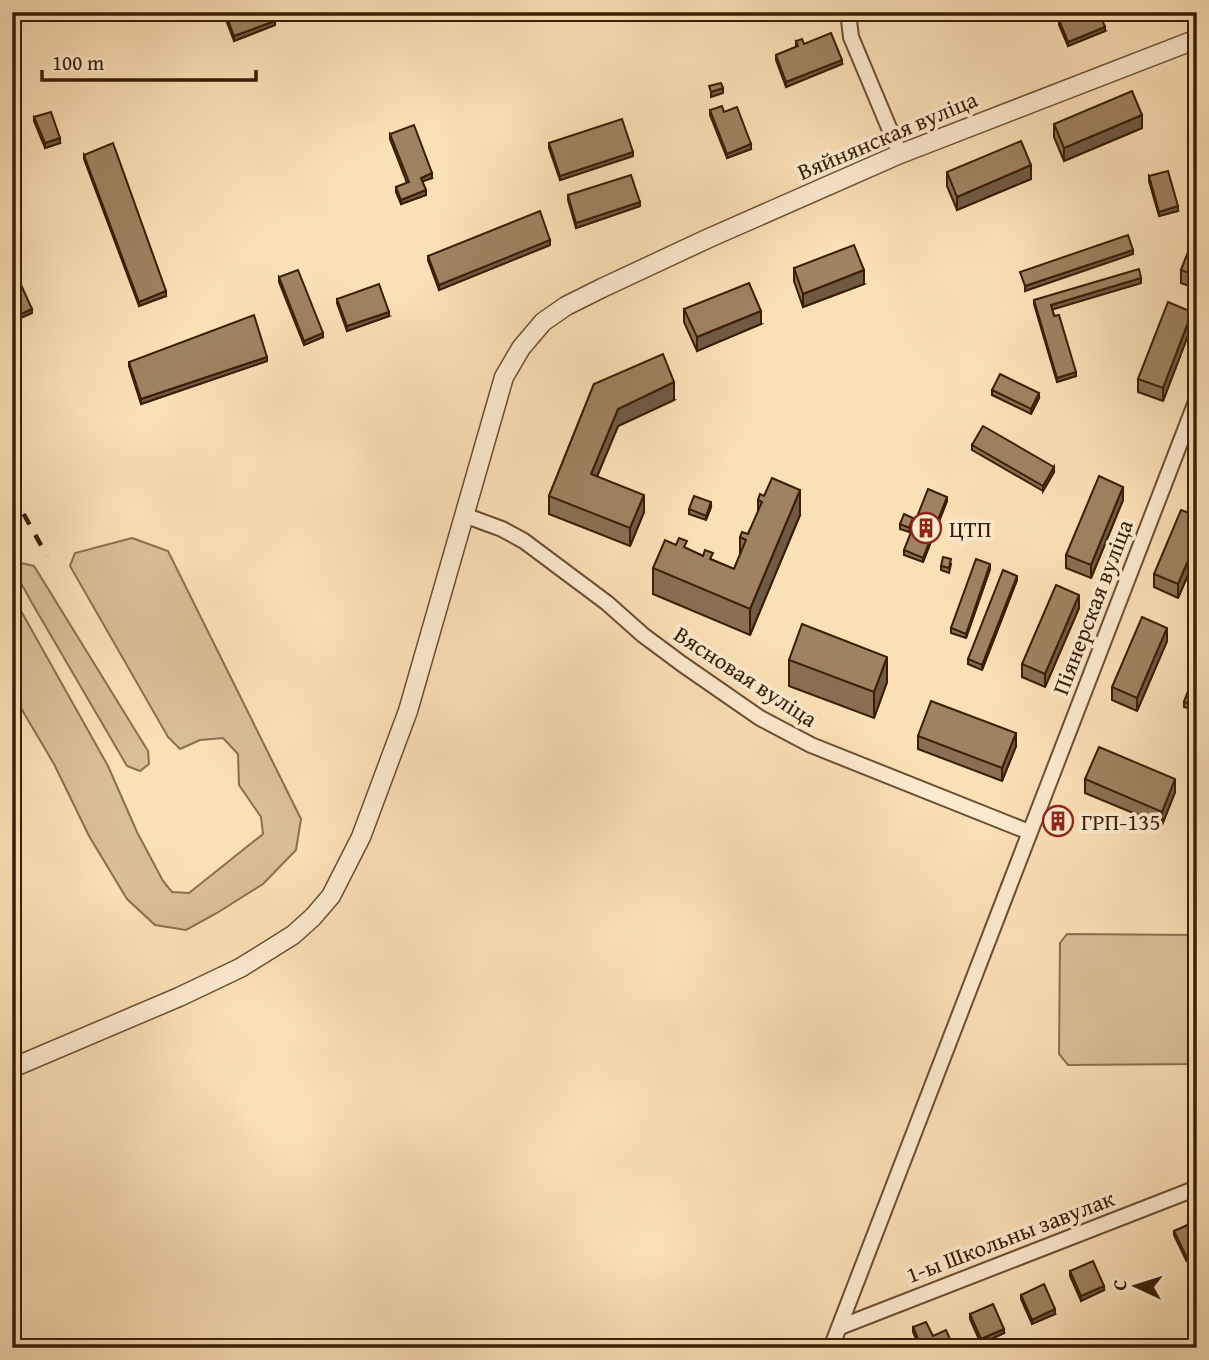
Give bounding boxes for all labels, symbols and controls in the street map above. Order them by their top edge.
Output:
scale bar [42,38,256,82]
text: 100 m [52,47,104,78]
street label: Вяйнянская вуліца [792,82,982,188]
building icon: ЦТП [909,511,943,545]
place label: ЦТП [949,512,992,545]
street label: Піянерская вуліца [1043,514,1141,699]
street label: Вясновая вуліца [668,617,824,735]
building icon: ГРП-135 [1041,804,1075,838]
place label: ГРП-135 [1081,805,1160,838]
street label: 1-ы Школьны завулак [901,1181,1119,1291]
north arrow [1100,1252,1170,1322]
text: С [1105,1278,1133,1291]

